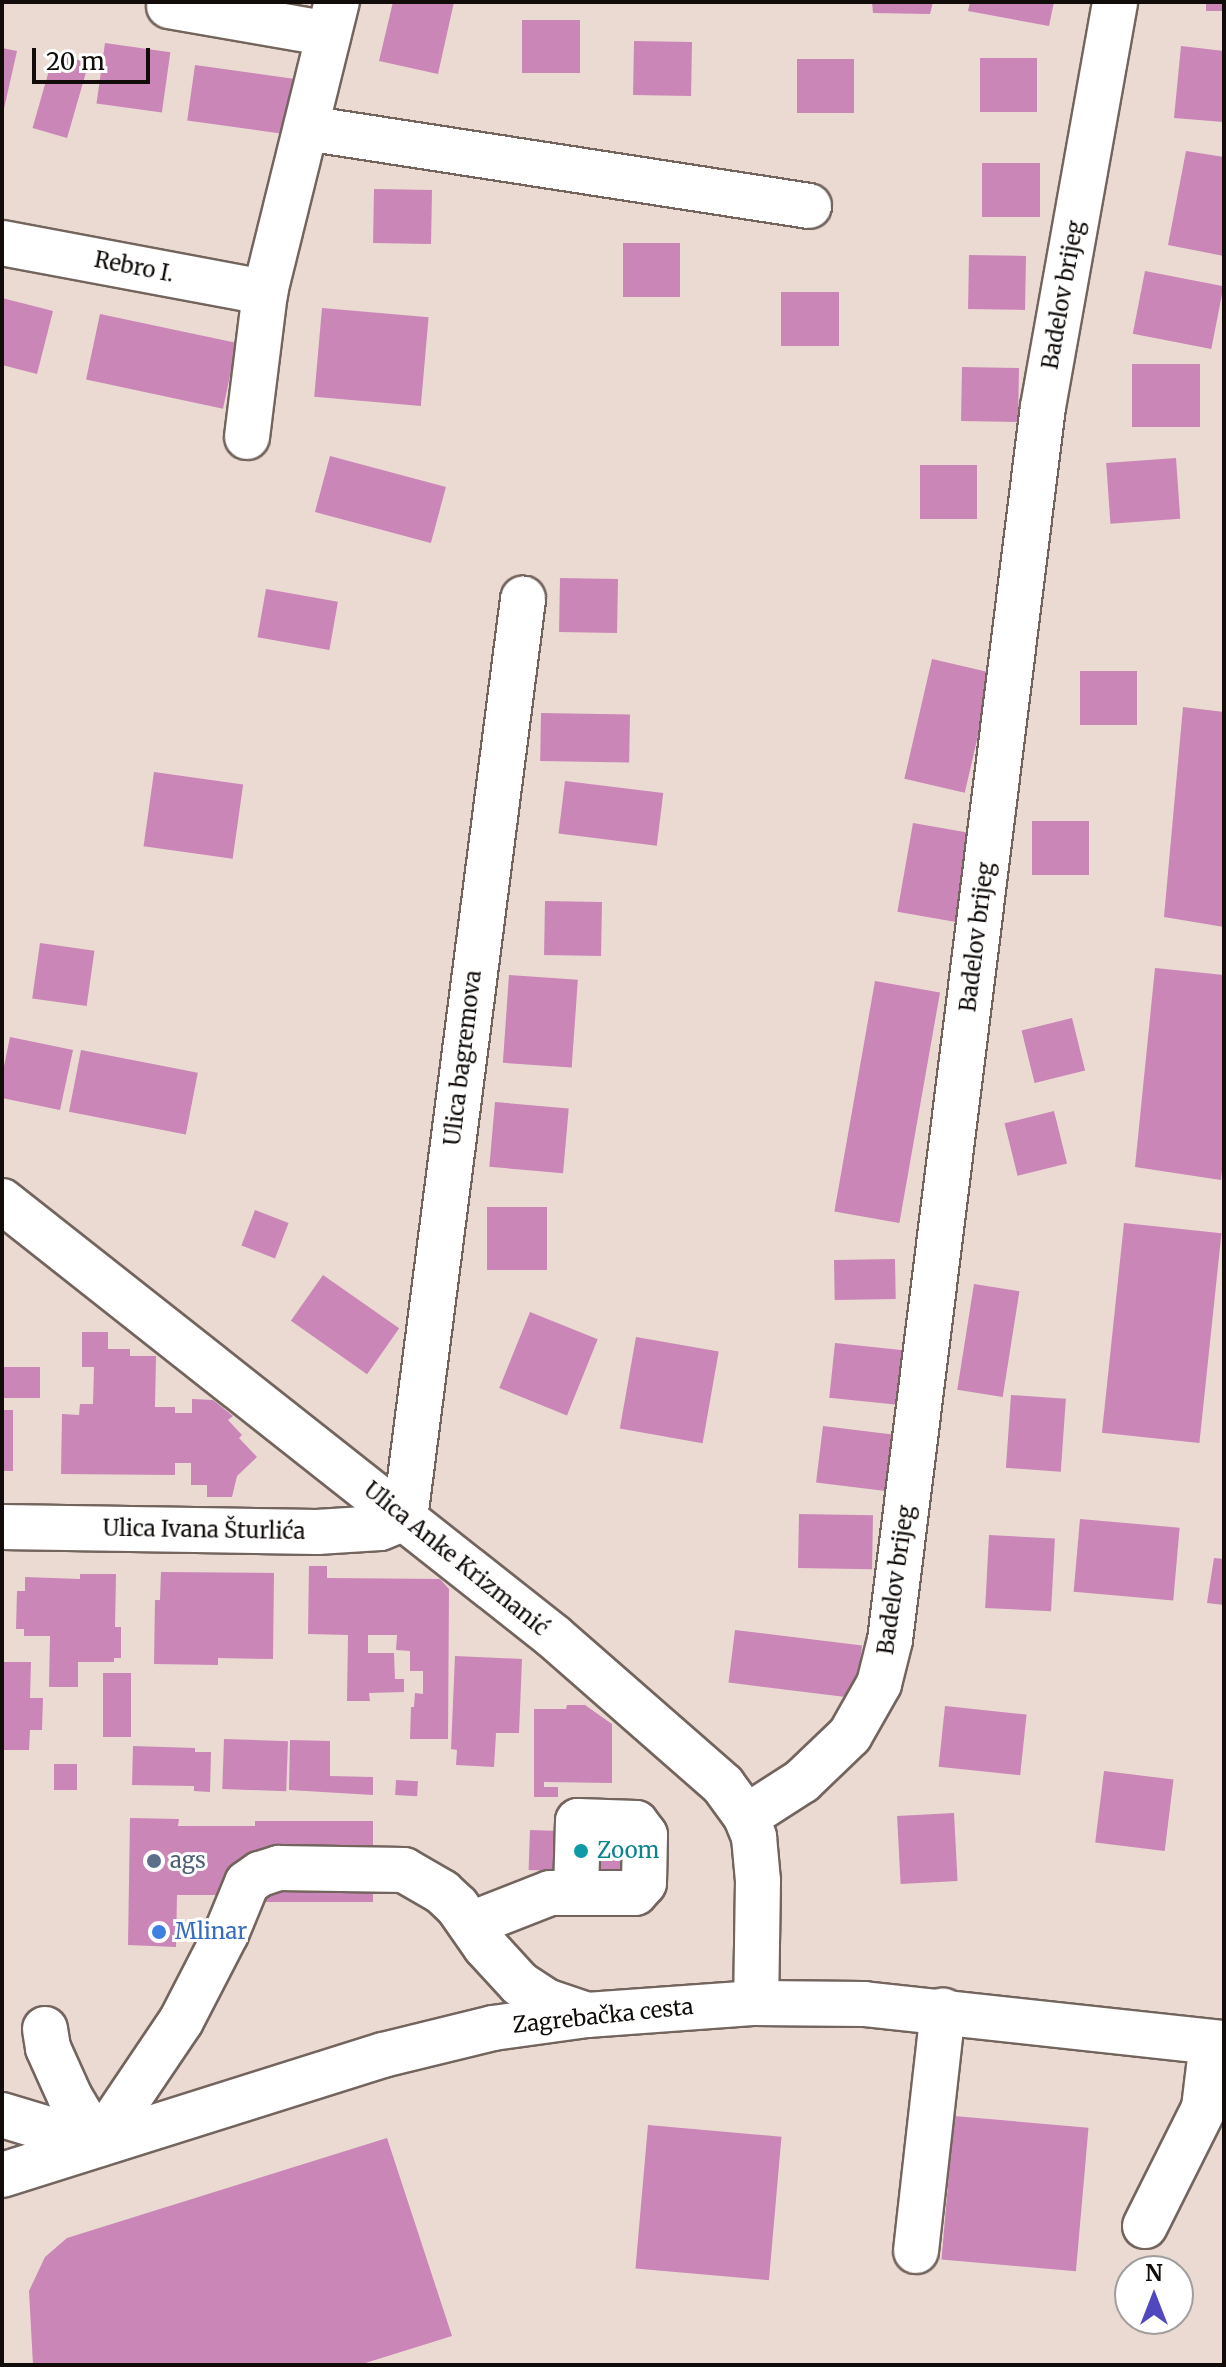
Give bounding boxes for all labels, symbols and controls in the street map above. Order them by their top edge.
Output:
scale bar [36,32,154,82]
text: 20 m [46,46,105,77]
street label: Badelov brijeg [1037,219,1089,371]
street label: Rebro I. [92,246,176,288]
street label: Badelov brijeg [955,861,999,1013]
street label: Ulica bagremova [439,969,487,1147]
street label: Ulica Anke Krizmanić [358,1477,554,1641]
street label: Badelov brijeg [872,1504,920,1656]
street label: Ulica Ivana Šturlića [103,1515,305,1545]
place label: Zoom [597,1838,659,1864]
marker: Zoom [572,1842,590,1860]
place label: ags [170,1848,206,1874]
marker: ags [145,1852,163,1870]
place label: Mlinar [175,1919,247,1945]
marker: Mlinar [150,1923,168,1941]
street label: Zagrebačka cesta [511,1993,695,2039]
north arrow [1114,2255,1194,2335]
text: N [1145,2259,1163,2287]

